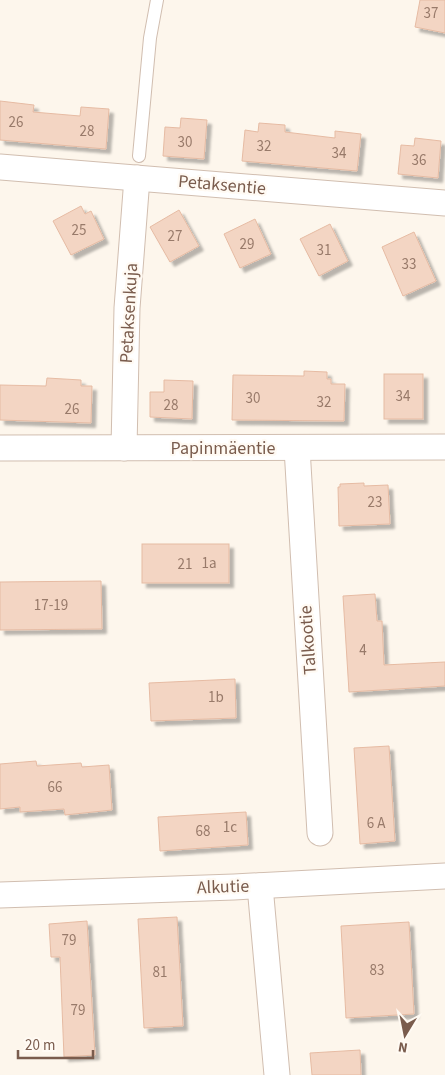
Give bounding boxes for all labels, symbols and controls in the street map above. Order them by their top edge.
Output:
house number: 37 [424,3,438,24]
house number: 26 [9,112,23,133]
house number: 28 [80,121,94,142]
house number: 30 [178,132,192,153]
house number: 32 [257,136,271,157]
house number: 34 [332,143,347,164]
house number: 36 [412,150,426,171]
street label: Petaksentie [177,169,267,201]
house number: 25 [72,220,86,241]
house number: 27 [168,226,182,247]
house number: 29 [240,234,254,255]
house number: 31 [317,240,331,261]
house number: 33 [402,254,416,275]
street label: Petaksenkuja [114,262,144,364]
house number: 34 [396,386,411,407]
house number: 30 [246,388,260,409]
house number: 32 [317,392,331,413]
house number: 28 [164,395,178,416]
house number: 26 [65,399,79,420]
street label: Papinmäentie [171,436,276,461]
house number: 23 [368,492,382,513]
house number: 1a [201,553,217,574]
house number: 21 [178,554,192,575]
house number: 17-19 [34,595,68,616]
street label: Talkootie [293,605,323,675]
house number: 4 [359,640,367,661]
house number: 1b [208,687,224,708]
house number: 66 [48,777,62,798]
house number: 6 A [367,813,386,834]
house number: 1c [223,817,237,838]
house number: 68 [196,821,210,842]
street label: Alkutie [196,874,250,900]
house number: 79 [62,930,76,951]
house number: 83 [370,960,384,981]
house number: 81 [153,962,167,983]
house number: 79 [71,1000,85,1021]
north arrow [380,1010,430,1060]
scale bar [18,1028,92,1060]
text: 20 m [25,1035,55,1056]
text: N [397,1036,409,1057]

